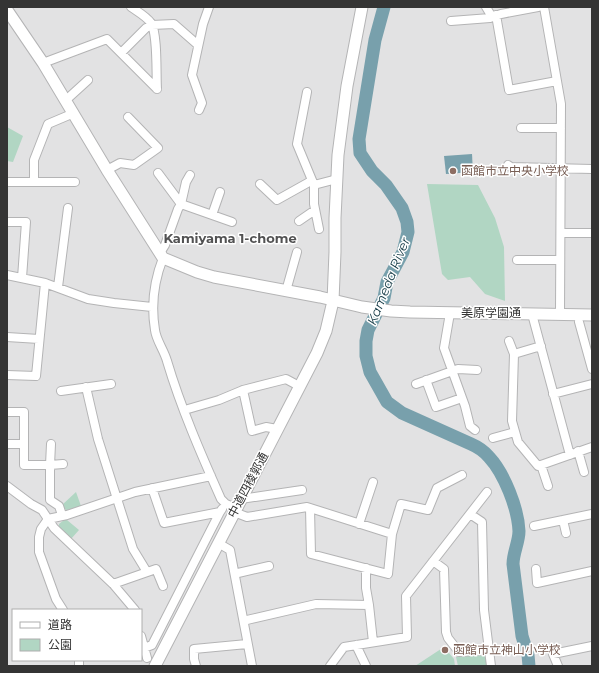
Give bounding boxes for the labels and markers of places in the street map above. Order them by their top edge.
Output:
place label: 函館市立中央小学校 [461,163,569,178]
marker: 函館市立中央小学校 [448,166,458,176]
place label: 函館市立神山小学校 [453,642,561,657]
marker: 函館市立神山小学校 [440,645,450,655]

